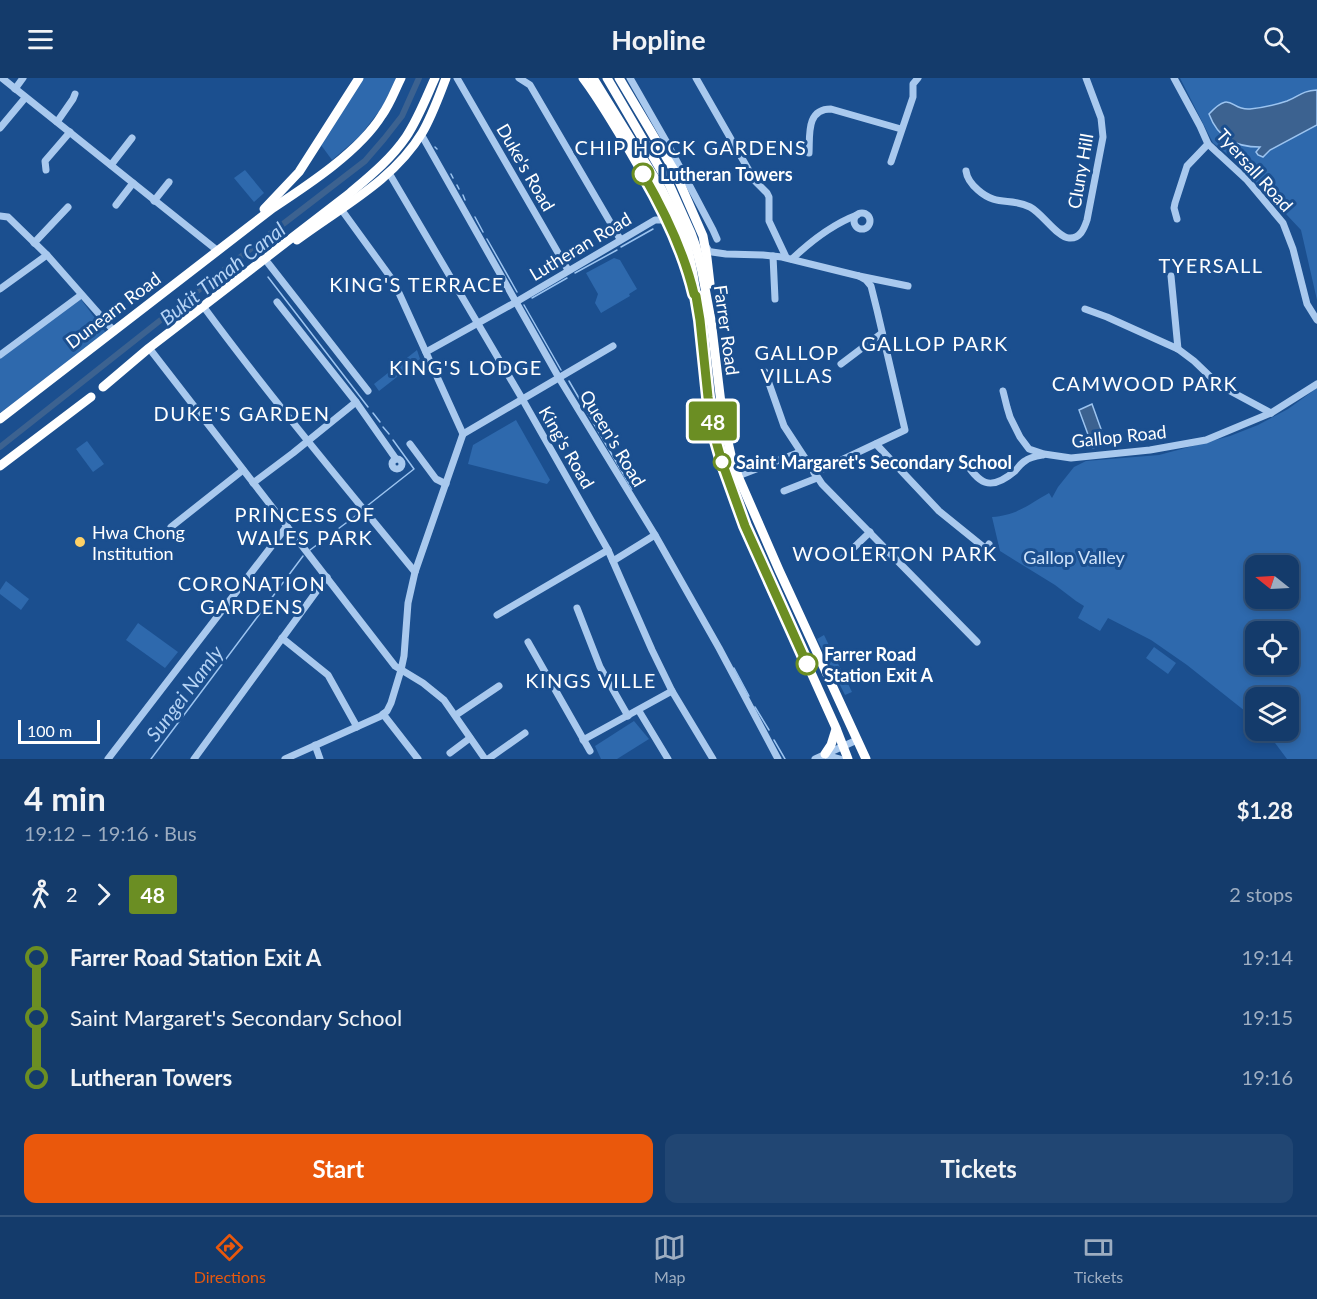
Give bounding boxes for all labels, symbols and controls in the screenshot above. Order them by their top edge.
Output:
icon: menu [24,23,57,56]
text: Hopline [611,23,706,56]
icon: search [1260,23,1293,56]
street label: Duke's Road [492,119,560,215]
street label: Tyersall Road [1212,124,1298,216]
street label: Cluny Hill [1063,132,1097,210]
district label: CHIP HOCK GARDENS [575,135,807,159]
marker: Lutheran Towers [632,163,654,185]
place label: Lutheran Towers [660,163,793,185]
street label: Lutheran Road [525,207,635,285]
water label: Bukit Timah Canal [155,216,290,329]
district label: TYERSALL [1158,253,1264,277]
street label: Dunearn Road [61,267,165,353]
district label: KING'S TERRACE [329,272,505,296]
street label: Farrer Road [710,284,744,376]
district label: GALLOP PARK [861,331,1009,355]
district label: GALLOP VILLAS [755,340,839,387]
district label: KING'S LODGE [389,355,543,379]
district label: CAMWOOD PARK [1052,371,1238,395]
street label: Queen's Road [575,386,651,490]
district label: DUKE'S GARDEN [154,401,330,425]
street label: King's Road [535,402,599,492]
line badge: 48 [686,402,740,440]
text: 48 [701,409,725,434]
street label: Gallop Road [1070,420,1168,452]
place label: Saint Margaret's Secondary School [736,451,1012,473]
marker: Saint Margaret's Secondary School [713,453,731,471]
district label: PRINCESS OF WALES PARK [235,502,375,549]
place label: Hwa Chong Institution [92,521,185,564]
marker: Hwa Chong Institution [73,535,87,549]
district label: WOOLERTON PARK [792,541,998,565]
park label: Gallop Valley [1023,546,1126,568]
north arrow [1245,555,1299,609]
map controls [1245,555,1299,741]
district label: CORONATION GARDENS [178,571,326,618]
button: locate [1245,621,1299,675]
water label: Sungei Namly [140,640,228,746]
place label: Farrer Road Station Exit A [824,643,933,686]
marker: Farrer Road Station Exit A [796,653,818,675]
district label: KINGS VILLE [525,668,657,692]
button: layers [1245,687,1299,741]
scale bar [18,717,100,744]
text: 100 m [27,721,72,740]
text: 4 min [24,778,106,818]
text: $1.28 [1237,797,1293,824]
text: 19:12 – 19:16 · Bus [24,821,197,845]
icon: walk [24,878,57,911]
icon: forward [87,878,120,911]
text: 2 [66,882,78,906]
text: 48 [141,882,165,907]
text: 2 stops [1229,882,1293,906]
text: Farrer Road Station Exit A [70,944,321,971]
text: 19:14 [1242,945,1293,969]
text: Saint Margaret's Secondary School [70,1004,402,1031]
text: 19:15 [1242,1005,1293,1029]
text: Lutheran Towers [70,1064,232,1091]
text: 19:16 [1242,1065,1293,1089]
button: Start [24,1134,653,1203]
button: Tickets [665,1134,1293,1203]
tab: Directions [194,1231,266,1286]
tab: Map [653,1231,686,1286]
tab: Tickets [1074,1231,1123,1286]

